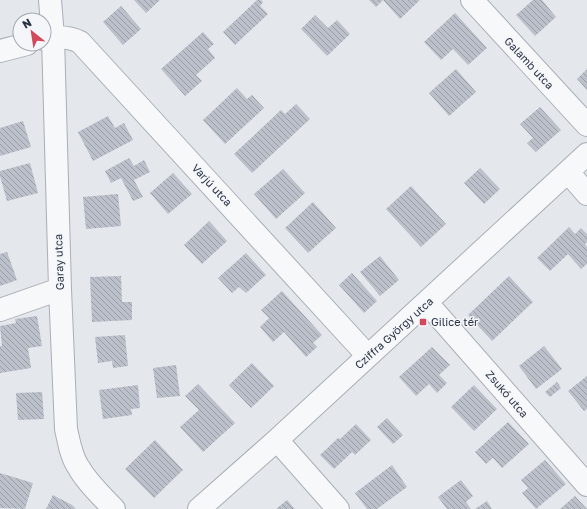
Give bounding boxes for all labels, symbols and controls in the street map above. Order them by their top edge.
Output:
north arrow [12,12,52,52]
text: N [20,15,34,31]
street label: Galamb utca [502,34,557,91]
street label: Varjú utca [190,161,235,208]
street label: Garay utca [51,234,66,290]
street label: Cziffra György utca [352,294,435,371]
place label: Gilice tér [431,315,479,328]
marker: Gilice tér [418,317,428,327]
street label: Zsukó utca [484,368,531,420]

